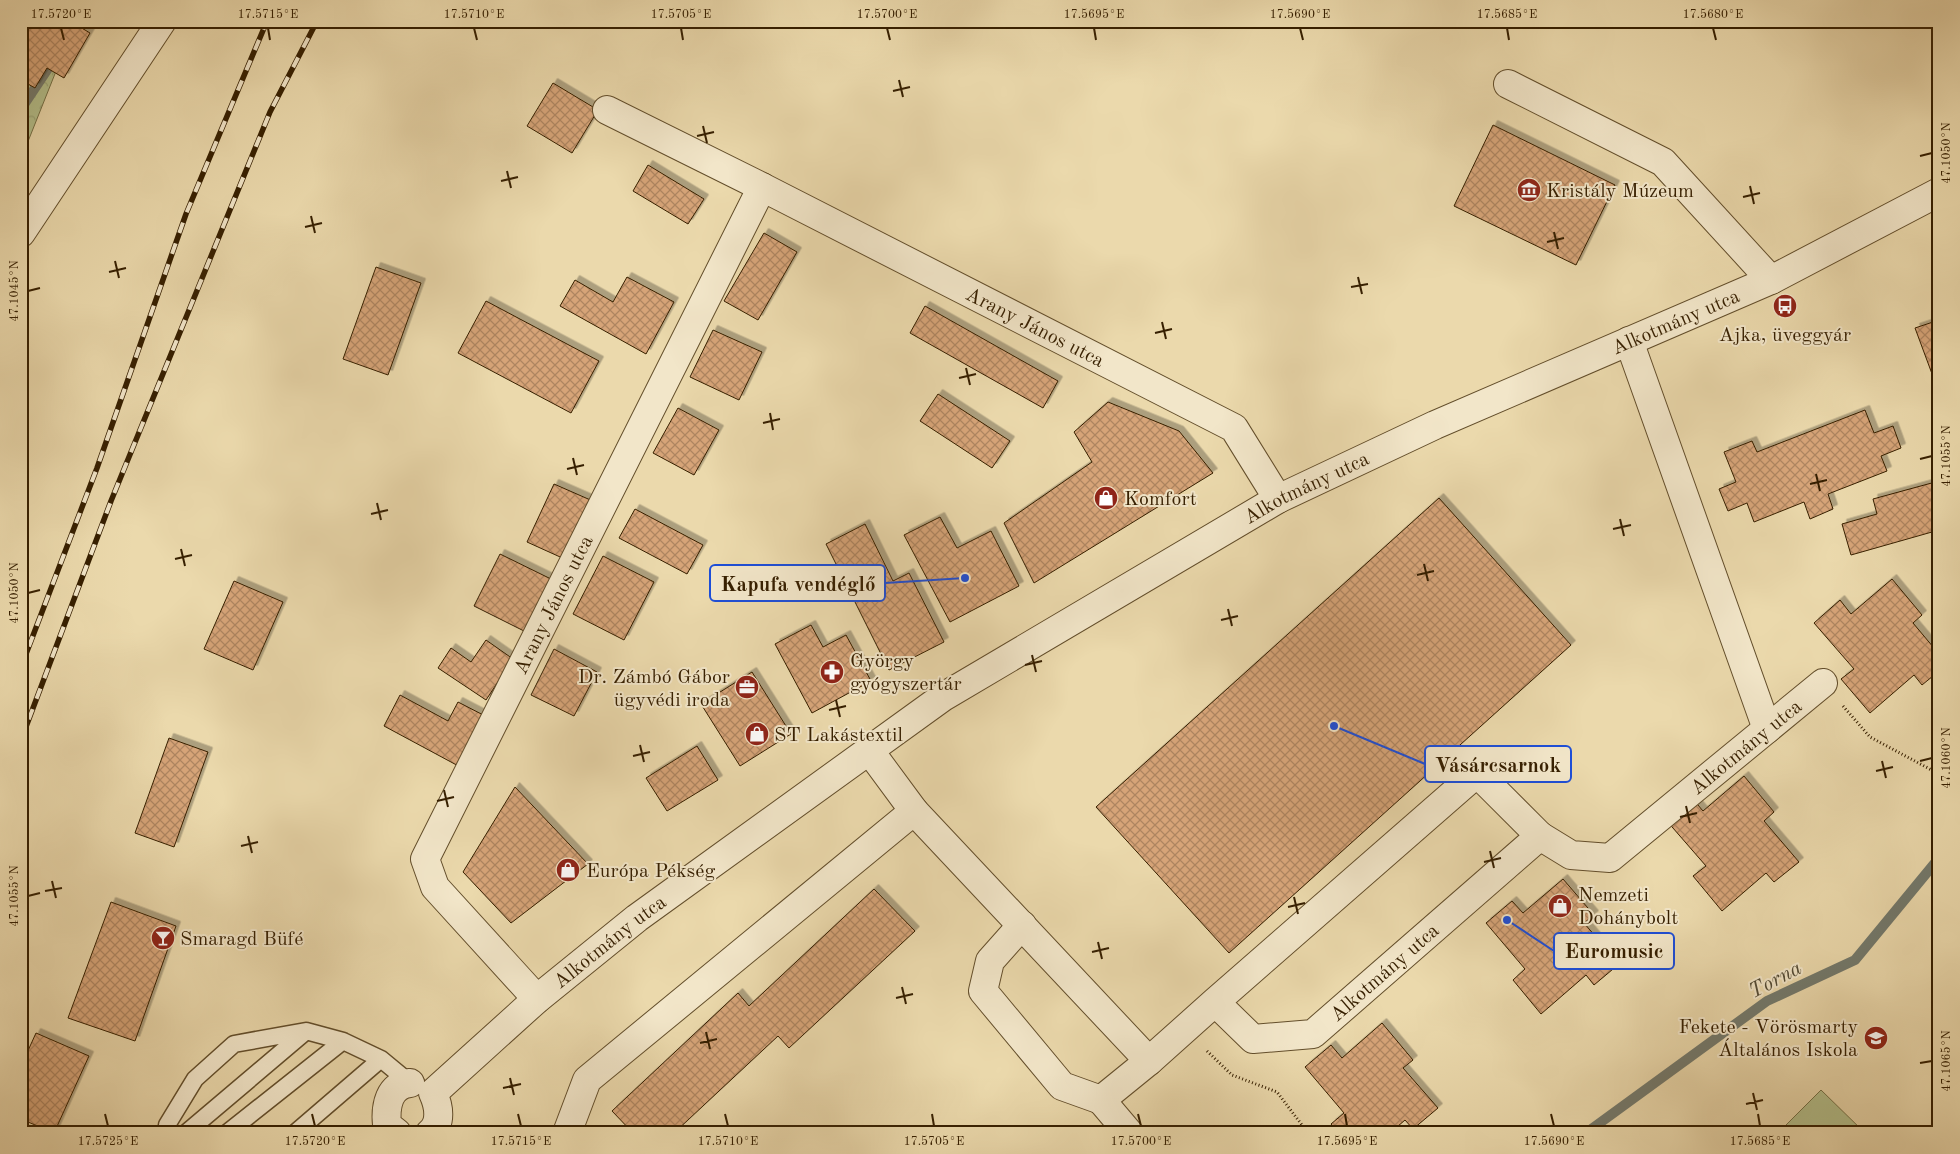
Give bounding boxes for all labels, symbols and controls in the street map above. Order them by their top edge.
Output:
text: 17.5720°E [31,8,91,21]
text: 17.5715°E [238,8,298,21]
text: 17.5710°E [444,8,504,21]
text: 17.5705°E [651,8,711,21]
text: 17.5700°E [857,8,917,21]
text: 17.5695°E [1064,8,1124,21]
text: 17.5690°E [1270,8,1330,21]
text: 17.5685°E [1477,8,1537,21]
text: 17.5680°E [1683,8,1743,21]
text: 47.1050°N [1940,122,1953,184]
museum icon: Kristály Múzeum [1516,177,1542,203]
place label: Kristály Múzeum [1546,182,1694,202]
text: 47.1045°N [8,260,21,322]
street label: Arany János utca [962,285,1107,372]
street label: Alkotmány utca [1609,287,1743,359]
bus stop icon: Ajka, üveggyár [1772,293,1798,319]
place label: Ajka, üveggyár [1719,326,1851,346]
text: 47.1055°N [1940,425,1953,487]
street label: Alkotmány utca [1241,450,1373,529]
shop icon: Komfort [1093,485,1119,511]
place label: Komfort [1124,490,1197,510]
street label: Arany János utca [511,533,598,678]
text: 47.1050°N [8,562,21,624]
callout: Kapufa vendéglő [710,565,885,601]
text: Kapufa vendéglő [720,575,876,596]
place label: György gyógyszertár [850,652,962,695]
pharmacy icon: György gyógyszertár [819,659,845,685]
place label: Dr. Zámbó Gábor ügyvédi iroda [578,668,730,711]
office icon: Dr. Zámbó Gábor ügyvédi iroda [734,674,760,700]
street label: Alkotmány utca [1688,697,1806,799]
shop icon: ST Lakástextil [744,721,770,747]
place label: ST Lakástextil [774,726,903,746]
text: 47.1060°N [1941,727,1953,789]
callout: Vásárcsarnok [1425,746,1571,782]
text: Vásárcsarnok [1435,756,1561,777]
shop icon: Európa Pékség [555,857,581,883]
place label: Európa Pékség [586,862,715,882]
text: 47.1055°N [8,865,21,927]
place label: Nemzeti Dohánybolt [1578,886,1678,929]
street label: Alkotmány utca [551,892,670,993]
shop icon: Nemzeti Dohánybolt [1547,893,1573,919]
street label: Alkotmány utca [1327,921,1444,1026]
bar icon: Smaragd Büfé [150,925,176,951]
place label: Smaragd Büfé [180,930,303,950]
callout: Euromusic [1554,933,1674,969]
text: Euromusic [1564,942,1664,963]
water label: Torna [1746,958,1806,1003]
place label: Fekete - Vörösmarty Általános Iskola [1679,1018,1858,1061]
school or university icon: Fekete - Vörösmarty Általános Iskola [1863,1025,1889,1051]
text: 47.1065°N [1940,1030,1953,1092]
text: 17.5725°E [78,1135,138,1148]
text: 17.5720°E [285,1135,345,1148]
text: 17.5715°E [491,1135,551,1148]
text: 17.5710°E [698,1135,758,1148]
text: 17.5705°E [904,1135,964,1148]
text: 17.5700°E [1111,1135,1171,1148]
text: 17.5695°E [1317,1135,1377,1148]
text: 17.5690°E [1524,1135,1584,1148]
text: 17.5685°E [1730,1135,1790,1148]

